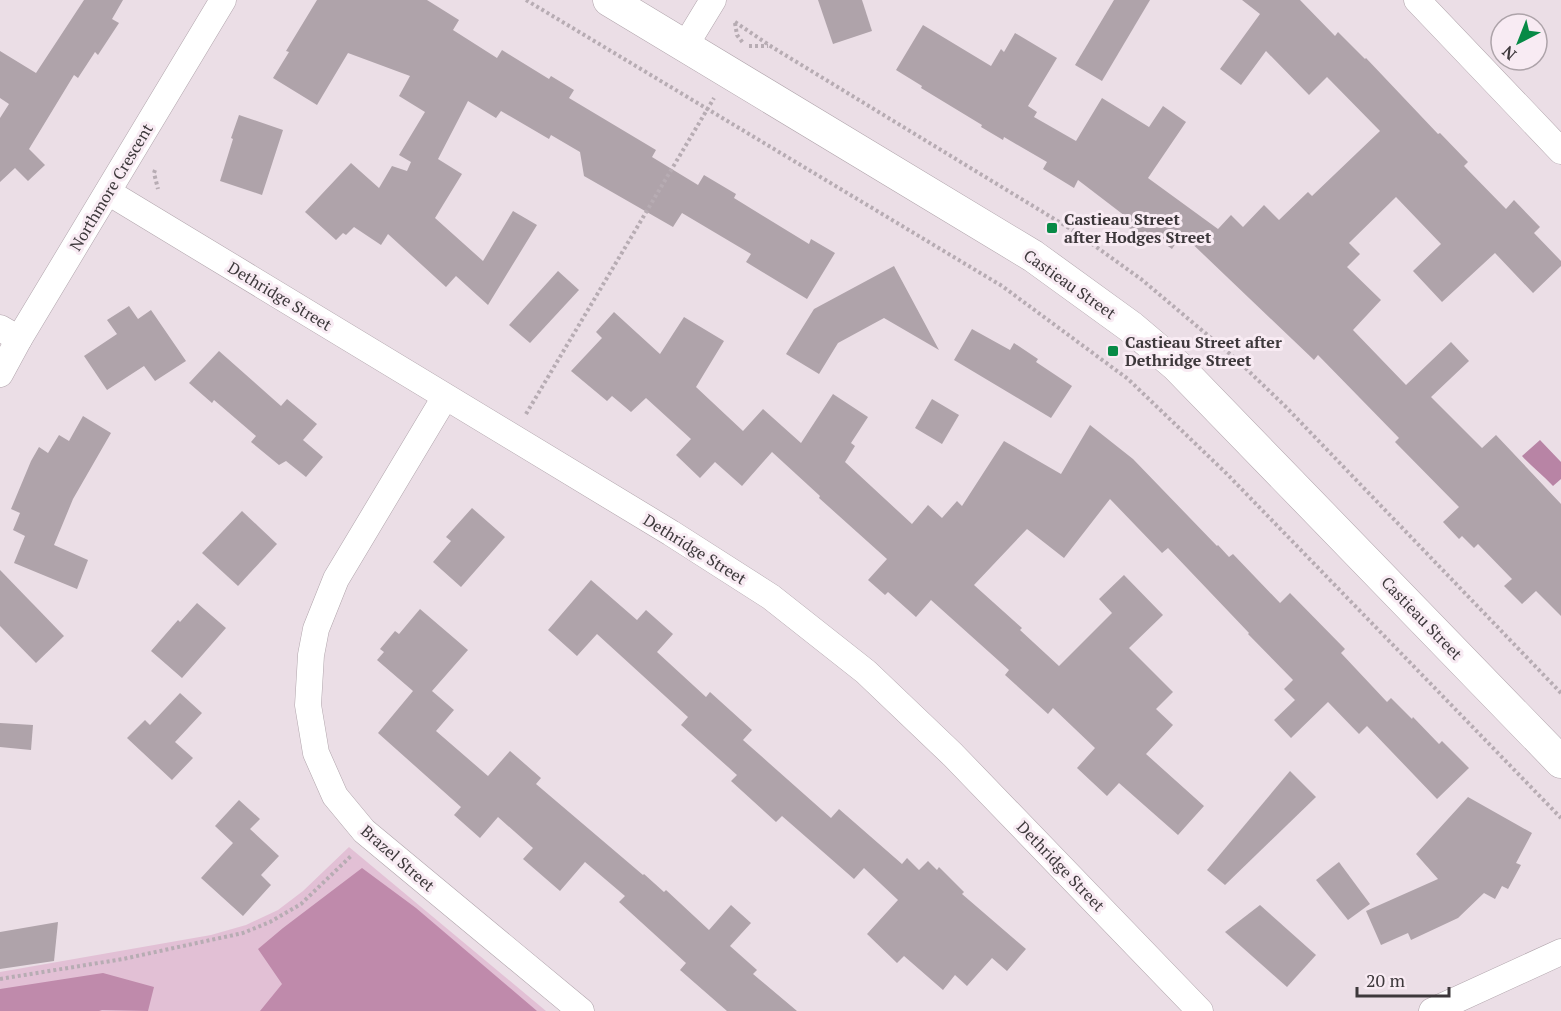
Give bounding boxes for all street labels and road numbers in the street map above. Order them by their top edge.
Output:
street label: Northmore Crescent [64,119,158,255]
street label: Castieau Street [1019,244,1121,324]
street label: Dethridge Street [224,256,336,336]
street label: Dethridge Street [639,509,751,590]
street label: Castieau Street [1377,572,1467,665]
street label: Dethridge Street [1012,816,1110,916]
street label: Brazel Street [356,820,440,896]

